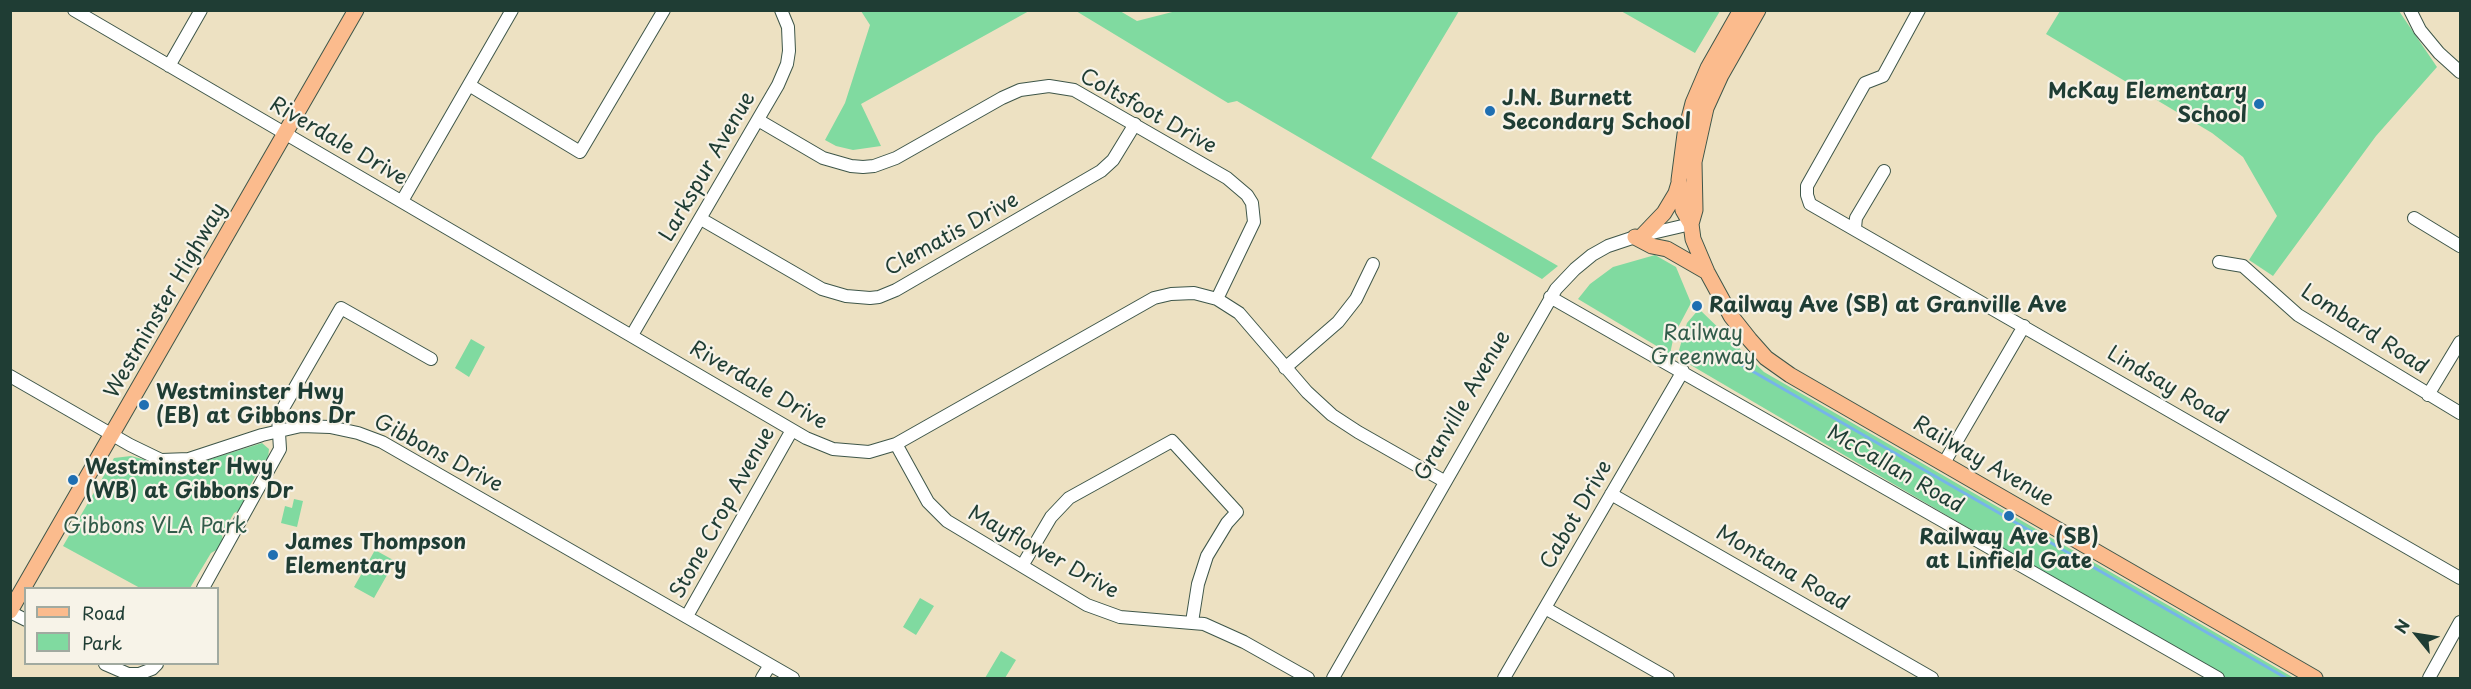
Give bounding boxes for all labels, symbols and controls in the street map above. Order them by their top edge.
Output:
street label: Coltsfoot Drive [1075,64,1221,160]
place label: McKay Elementary School [2048,79,2247,129]
place label: J.N. Burnett Secondary School [1502,86,1691,136]
street label: Larkspur Avenue [655,88,761,246]
street label: Riverdale Drive [265,92,411,192]
marker: McKay Elementary School [2252,97,2266,111]
marker: J.N. Burnett Secondary School [1483,104,1497,118]
street label: Clematis Drive [881,188,1023,282]
street label: Westminster Highway [100,199,232,403]
street label: Lombard Road [2296,280,2432,380]
place label: Railway Ave (SB) at Granville Ave [1709,293,2067,319]
marker: Railway Ave (SB) at Granville Ave [1690,299,1704,313]
park label: Railway Greenway [1651,321,1755,371]
street label: Granville Avenue [1410,326,1516,486]
street label: Riverdale Drive [685,336,831,436]
street label: Lindsay Road [2102,341,2232,431]
place label: Westminster Hwy (EB) at Gibbons Dr [156,380,355,430]
marker: Westminster Hwy (EB) at Gibbons Dr [137,398,151,412]
street label: Gibbons Drive [369,409,507,499]
street label: Railway Avenue [1908,411,2058,513]
street label: McCallan Road [1822,421,1968,519]
street label: Stone Crop Avenue [665,423,781,603]
place label: Westminster Hwy (WB) at Gibbons Dr [85,455,293,505]
street label: Cabot Drive [1536,456,1618,574]
marker: Westminster Hwy (WB) at Gibbons Dr [66,473,80,487]
street label: Mayflower Drive [963,501,1123,605]
marker: Railway Ave (SB) at Linfield Gate [2002,509,2016,523]
park label: Gibbons VLA Park [63,514,247,540]
street label: Montana Road [1711,521,1853,617]
place label: Railway Ave (SB) at Linfield Gate [1919,525,2099,575]
place label: James Thompson Elementary [285,530,466,580]
marker: James Thompson Elementary [266,548,280,562]
legend [24,587,219,665]
text: Road [82,599,126,626]
north arrow [2387,605,2447,665]
text: N [2388,615,2415,637]
text: Park [82,629,122,656]

